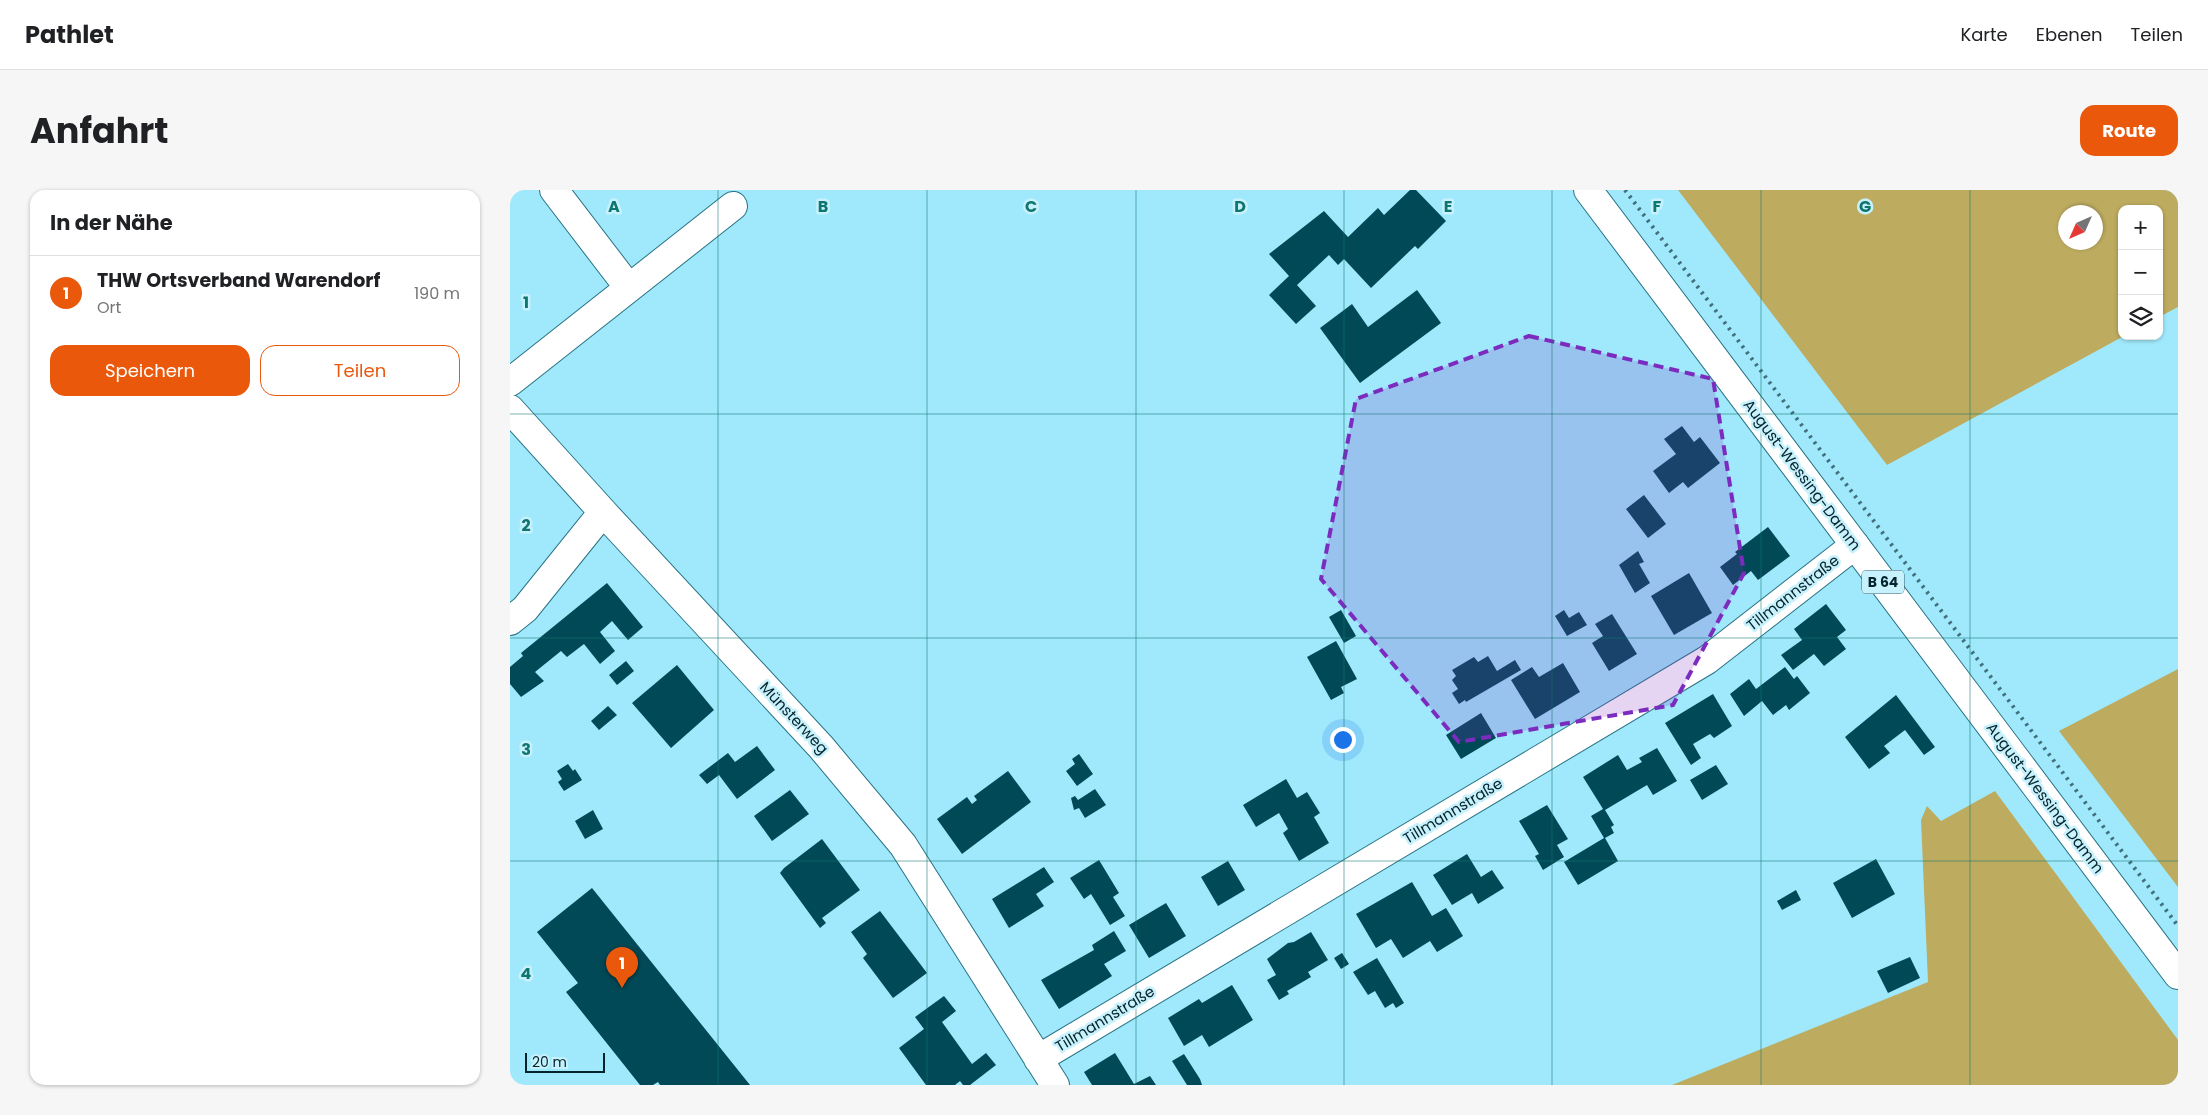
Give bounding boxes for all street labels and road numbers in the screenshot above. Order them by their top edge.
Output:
street label: August-Wessing-Damm [1739,395,1866,554]
street label: Tillmannstraße [1742,550,1843,636]
road number: B 64 [1862,571,1904,594]
street label: Münsterweg [755,677,833,758]
street label: August-Wessing-Damm [1982,718,2109,877]
street label: Tillmannstraße [1399,773,1506,849]
street label: Tillmannstraße [1051,981,1158,1057]

